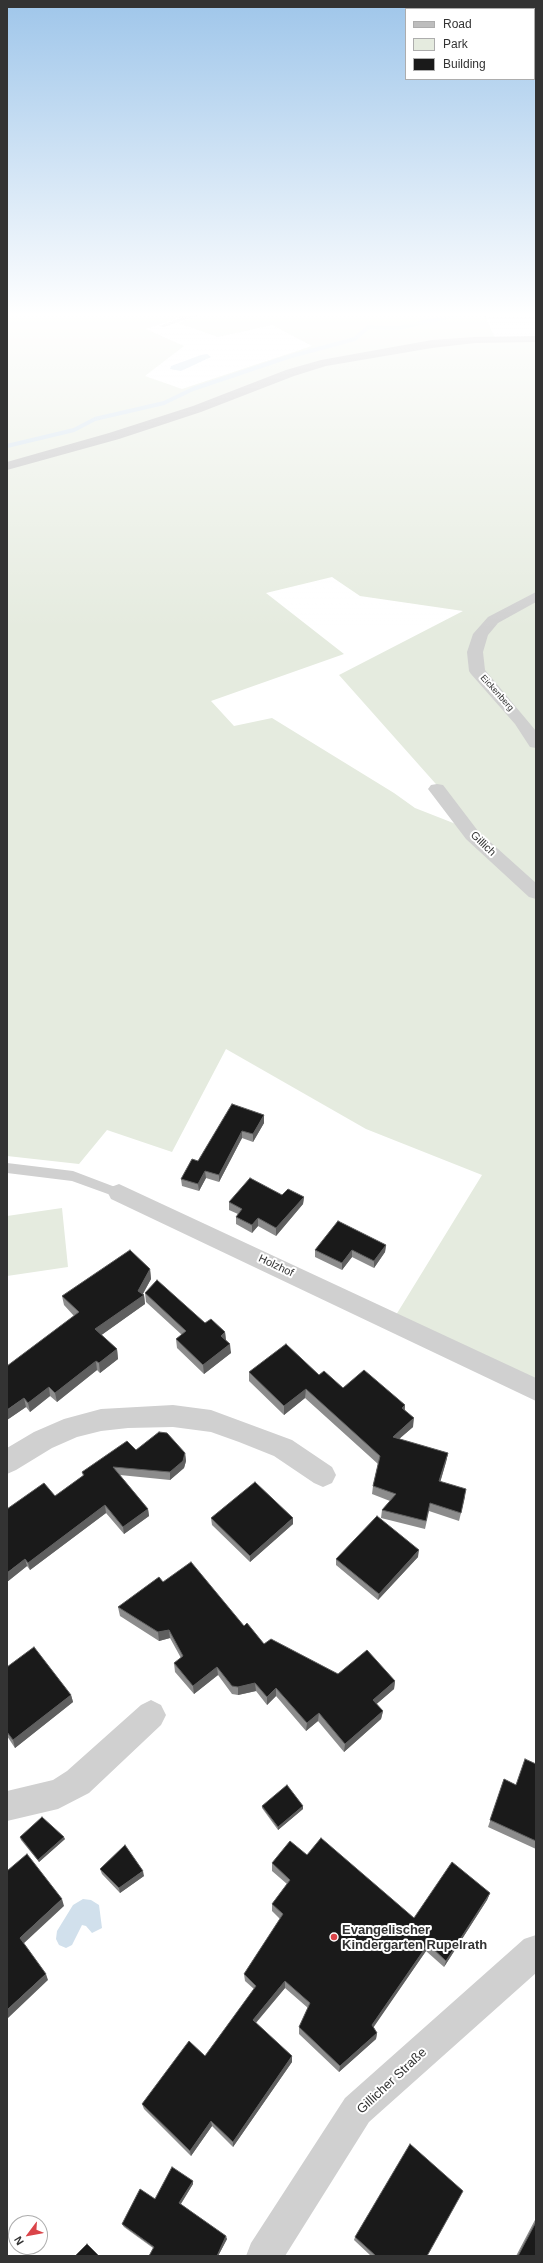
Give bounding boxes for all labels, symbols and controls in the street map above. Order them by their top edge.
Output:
legend [405,8,535,80]
text: Road [443,17,472,31]
text: Park [443,37,468,51]
text: Building [443,57,486,71]
street label: Eickenberg [478,673,516,713]
street label: Gillich [468,829,498,859]
street label: Holzhof [256,1252,296,1280]
place label: Evangelischer Kindergarten Rupelrath [342,1922,487,1953]
marker: Evangelischer Kindergarten Rupelrath [329,1932,339,1942]
street label: Gillicher Straße [354,2045,430,2117]
north arrow [8,2215,48,2255]
text: N [11,2234,26,2247]

